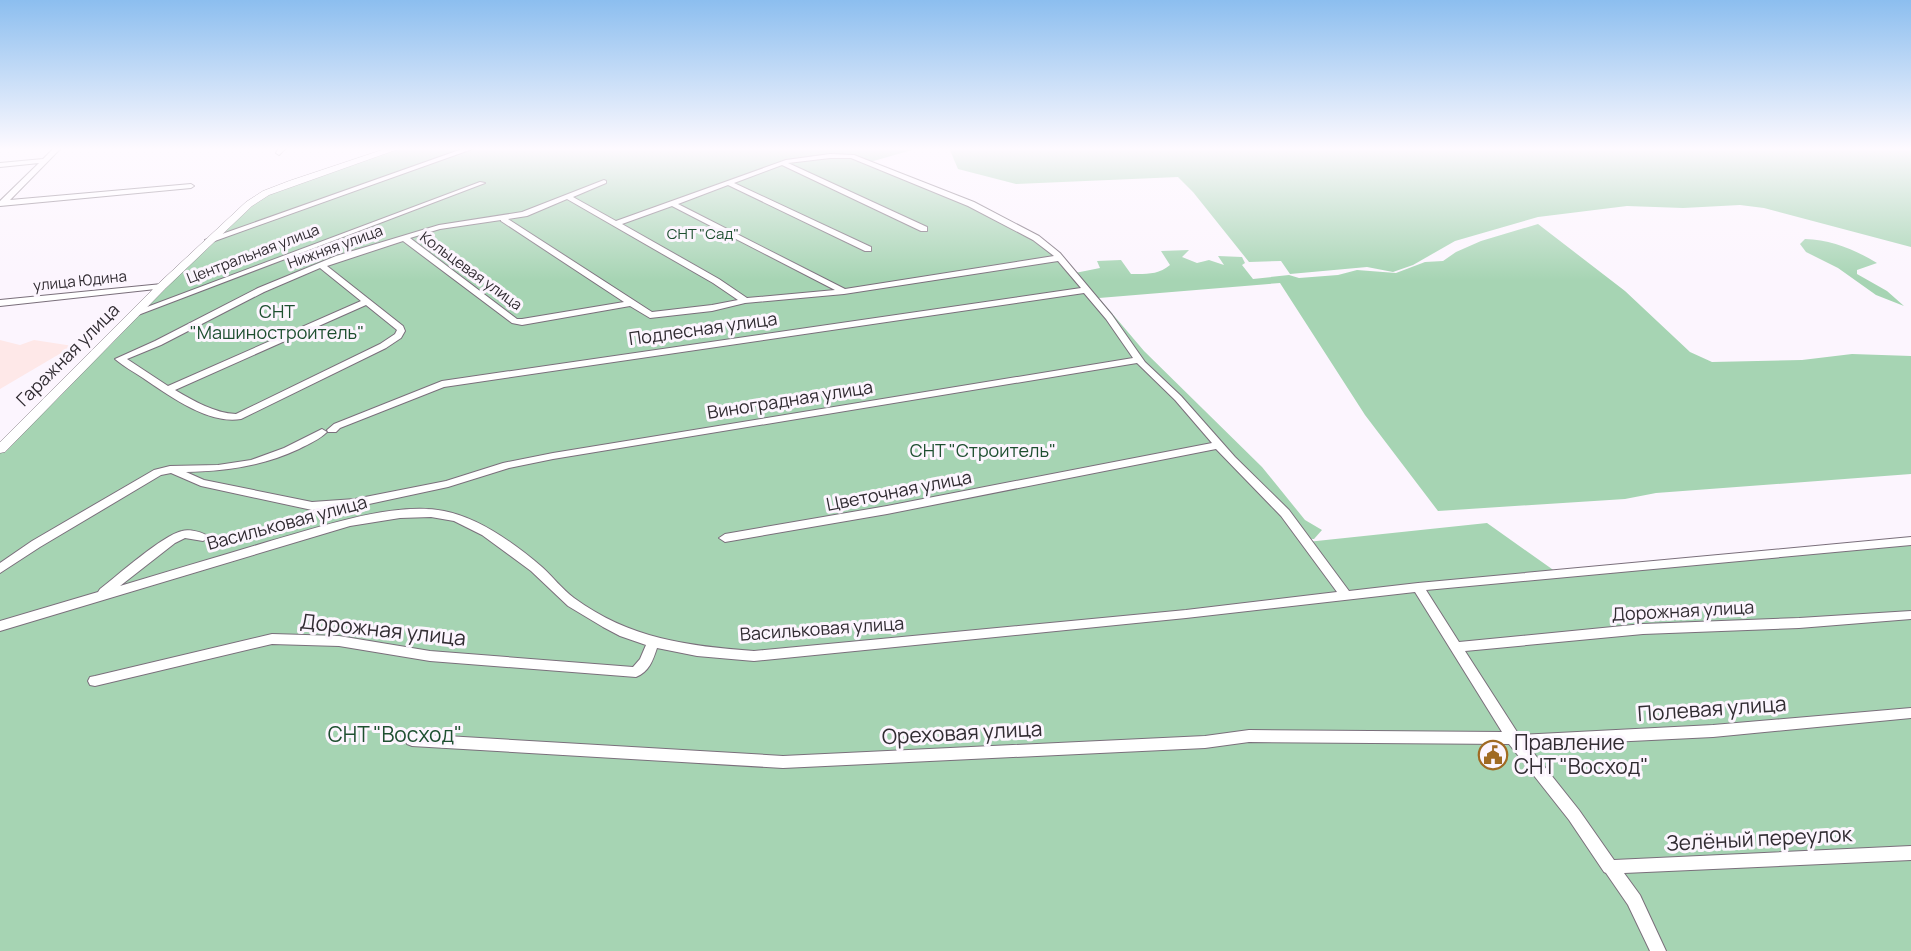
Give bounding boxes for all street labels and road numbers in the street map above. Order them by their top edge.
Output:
street label: Центральная улица [183,219,322,289]
street label: Нижняя улица [284,220,385,274]
street label: Кольцевая улица [416,226,527,315]
street label: улица Юдина [32,265,128,296]
street label: Гаражная улица [11,298,124,411]
street label: Подлесная улица [627,306,779,350]
street label: Виноградная улица [705,374,874,424]
street label: Цветочная улица [824,464,973,516]
street label: Васильковая улица [204,489,369,555]
street label: Дорожная улица [1611,594,1755,626]
street label: Дорожная улица [299,606,467,652]
street label: Васильковая улица [739,610,905,646]
street label: Полевая улица [1636,689,1787,727]
street label: Ореховая улица [881,714,1043,750]
street label: Зелёный переулок [1665,819,1853,857]

